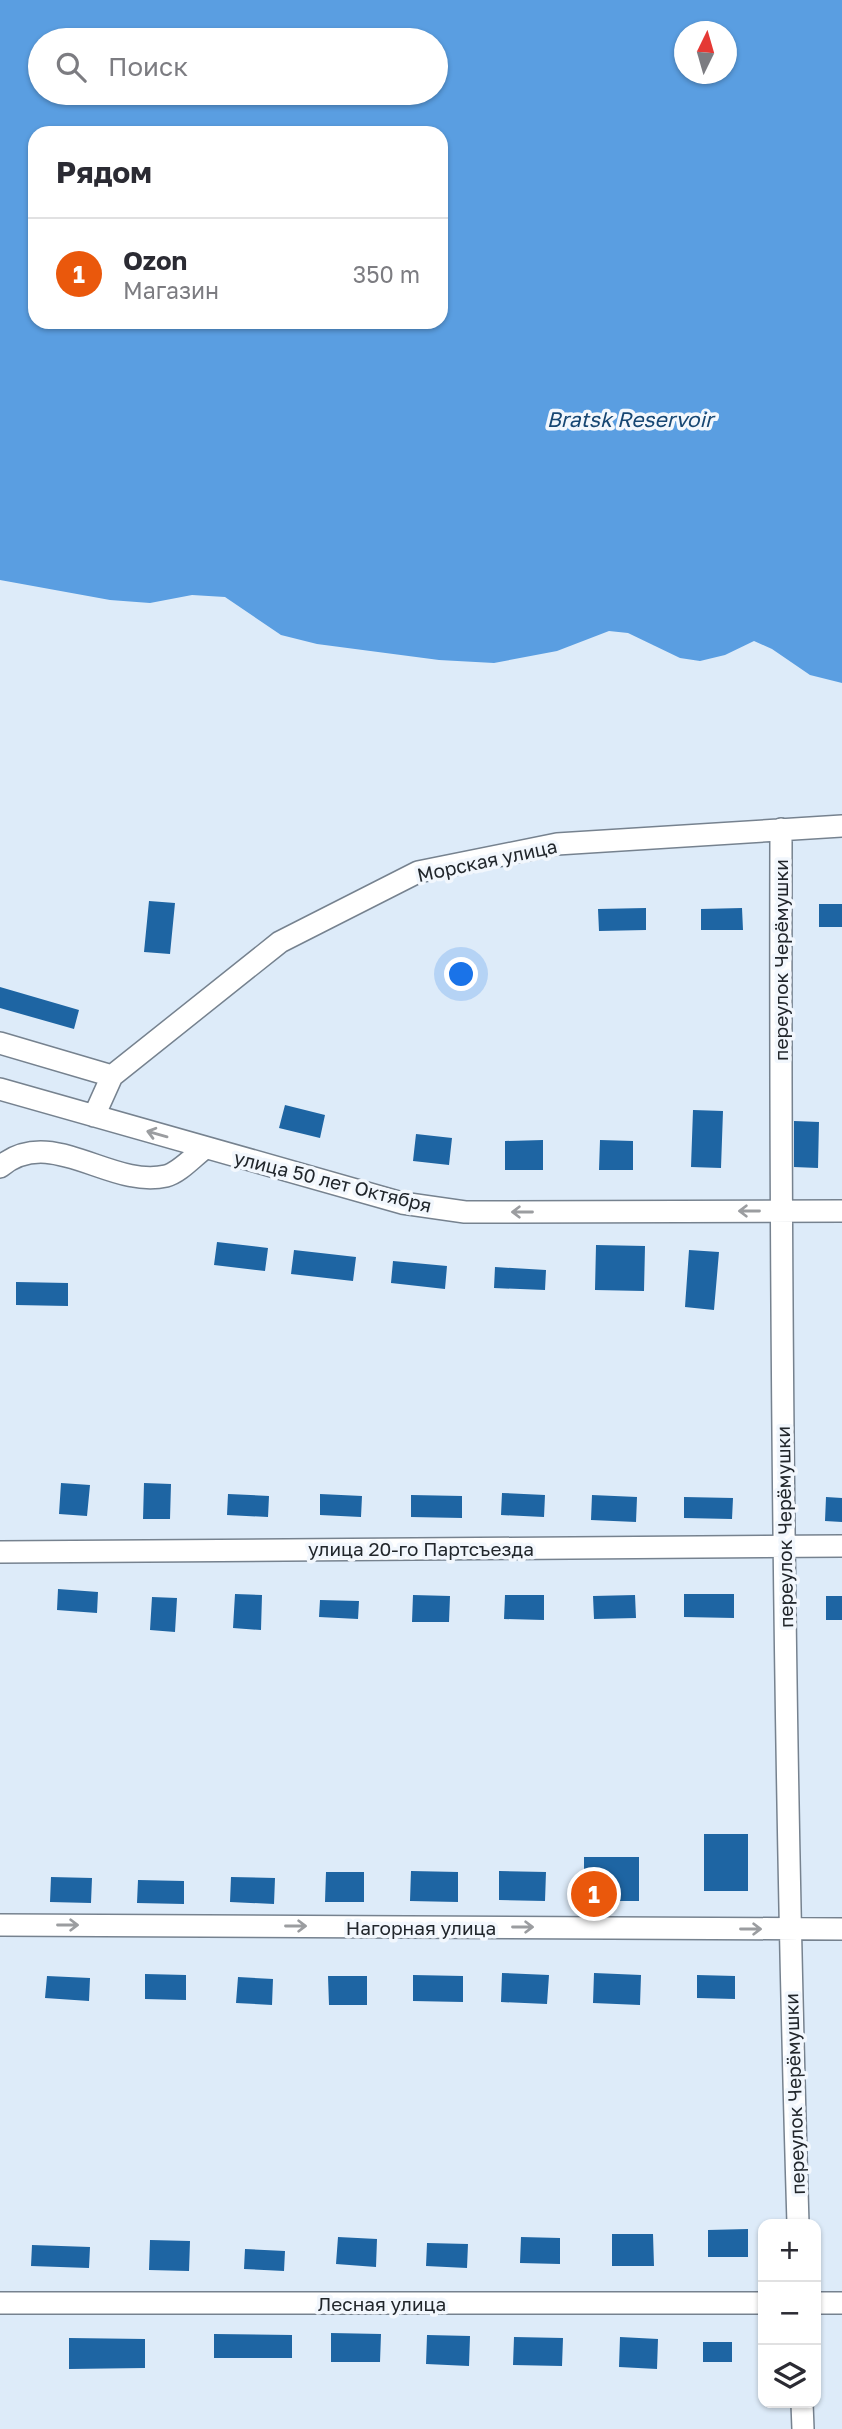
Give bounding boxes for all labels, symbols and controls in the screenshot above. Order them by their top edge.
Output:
north arrow [674,21,737,84]
search box [28,28,448,105]
icon: search [52,48,90,86]
text: Поиск [108,51,188,82]
text: Рядом [56,154,152,190]
text: Ozon [123,245,187,276]
text: 1 [73,260,85,288]
text: 350 m [353,260,420,288]
text: Магазин [123,276,219,304]
water label: Bratsk Reservoir [547,406,716,432]
street label: Морская улица [415,834,559,886]
street label: переулок Черёмушки [769,859,792,1061]
your location [444,957,478,991]
one-way arrow [147,1127,169,1140]
street label: улица 50 лет Октября [232,1145,434,1217]
one-way arrow [738,1204,761,1218]
one-way arrow [511,1205,534,1219]
street label: переулок Черёмушки [771,1426,797,1628]
street label: улица 20-го Партсъезда [308,1537,534,1560]
pin: 1 [571,1868,617,1920]
street label: Нагорная улица [346,1916,496,1939]
one-way arrow [56,1918,79,1932]
one-way arrow [284,1919,307,1933]
one-way arrow [511,1920,534,1934]
one-way arrow [739,1922,762,1935]
street label: переулок Черёмушки [779,1993,809,2195]
map controls [758,2219,821,2408]
button: + [758,2219,821,2282]
button: − [758,2282,821,2345]
street label: Лесная улица [318,2292,446,2315]
button: layers [758,2345,821,2408]

